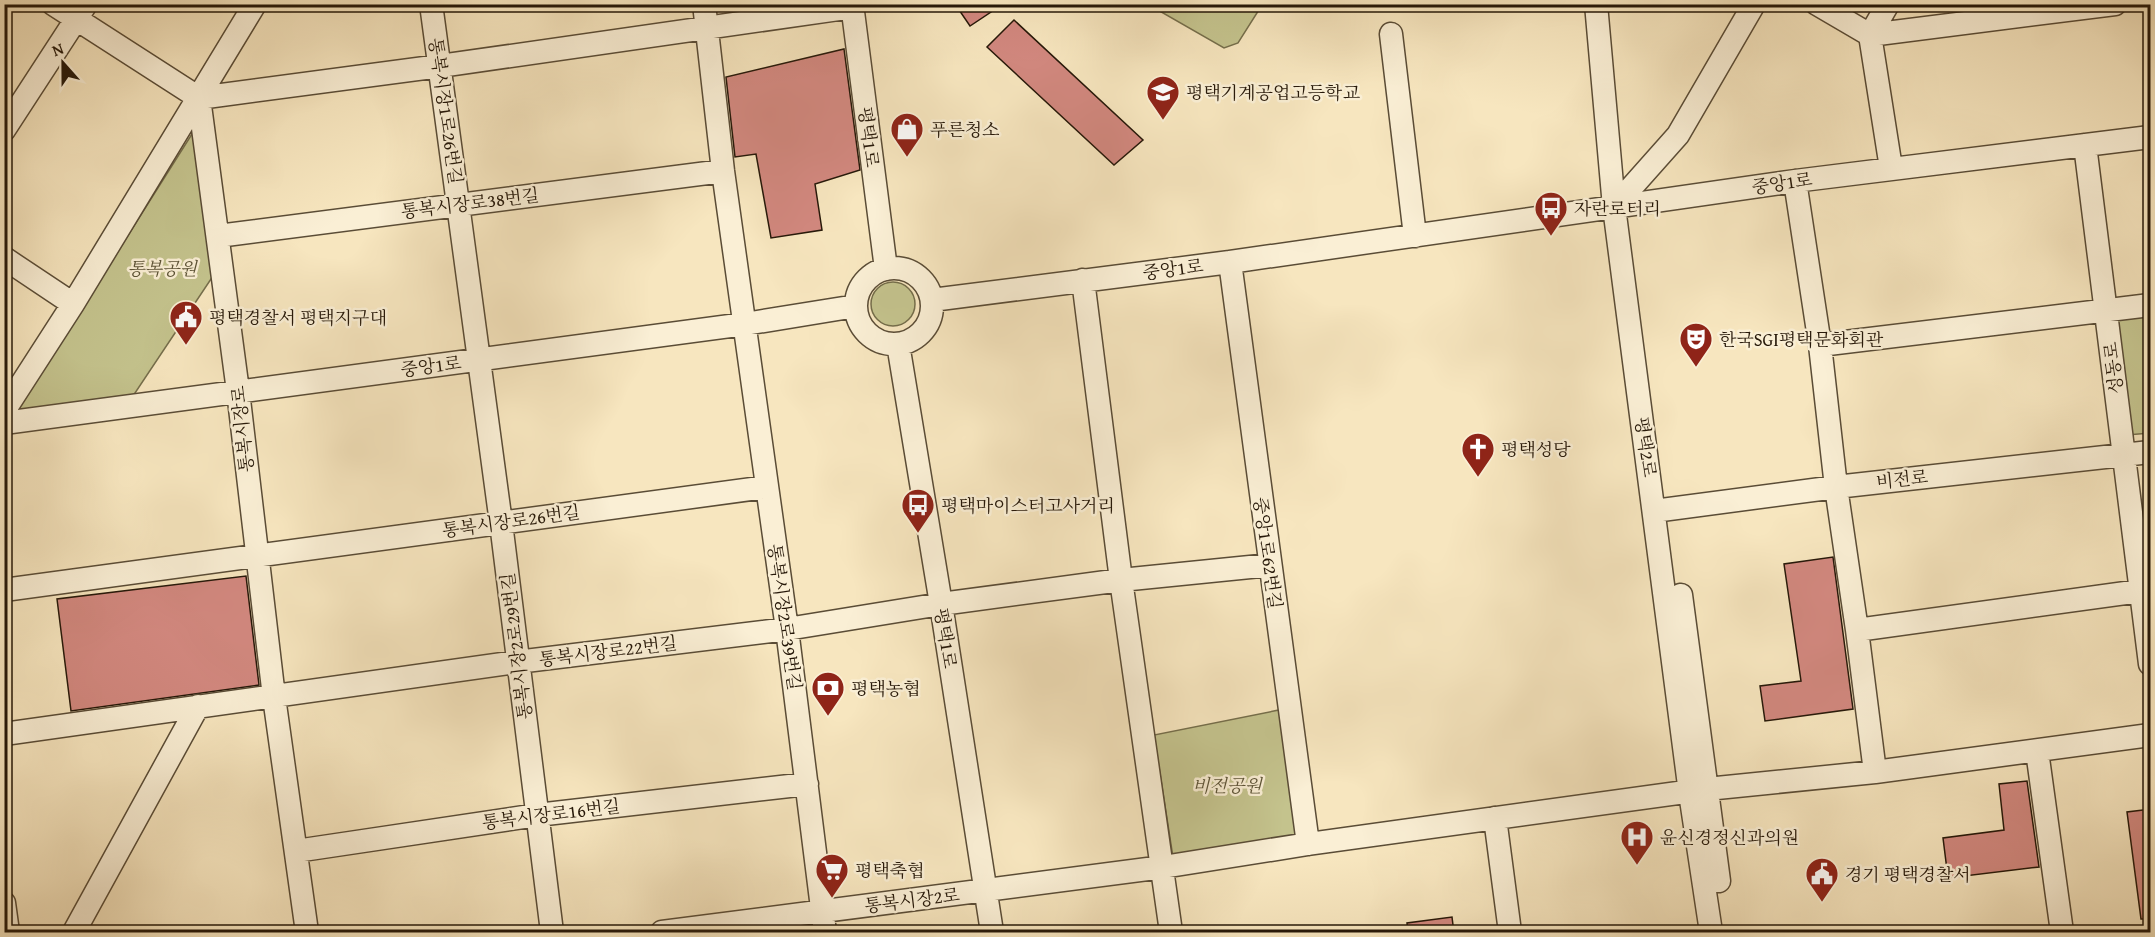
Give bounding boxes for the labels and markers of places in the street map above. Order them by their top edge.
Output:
school or university icon: 평택기계공업고등학교 [1145,74,1181,121]
place label: 평택기계공업고등학교 [1186,79,1360,106]
shop icon: 푸른청소 [889,111,925,158]
place label: 푸른청소 [930,116,1000,143]
bus stop icon: 자란로터리 [1533,190,1569,237]
place label: 자란로터리 [1574,195,1661,222]
public building icon: 평택경찰서 평택지구대 [168,299,204,346]
place label: 평택경찰서 평택지구대 [209,304,387,331]
theatre icon: 한국SGI평택문화회관 [1678,321,1714,368]
place label: 한국SGI평택문화회관 [1719,326,1884,353]
church icon: 평택성당 [1460,431,1496,478]
place label: 평택성당 [1501,436,1571,463]
bus stop icon: 평택마이스터고사거리 [900,487,936,534]
place label: 평택마이스터고사거리 [941,492,1115,519]
bank icon: 평택농협 [810,670,846,717]
place label: 평택농협 [851,675,921,702]
hospital icon: 윤신경정신과의원 [1619,819,1655,866]
place label: 윤신경정신과의원 [1660,824,1799,851]
supermarket icon: 평택축협 [814,852,850,899]
public building icon: 경기 평택경찰서 [1804,856,1840,903]
place label: 평택축협 [855,857,925,884]
place label: 경기 평택경찰서 [1845,861,1971,888]

